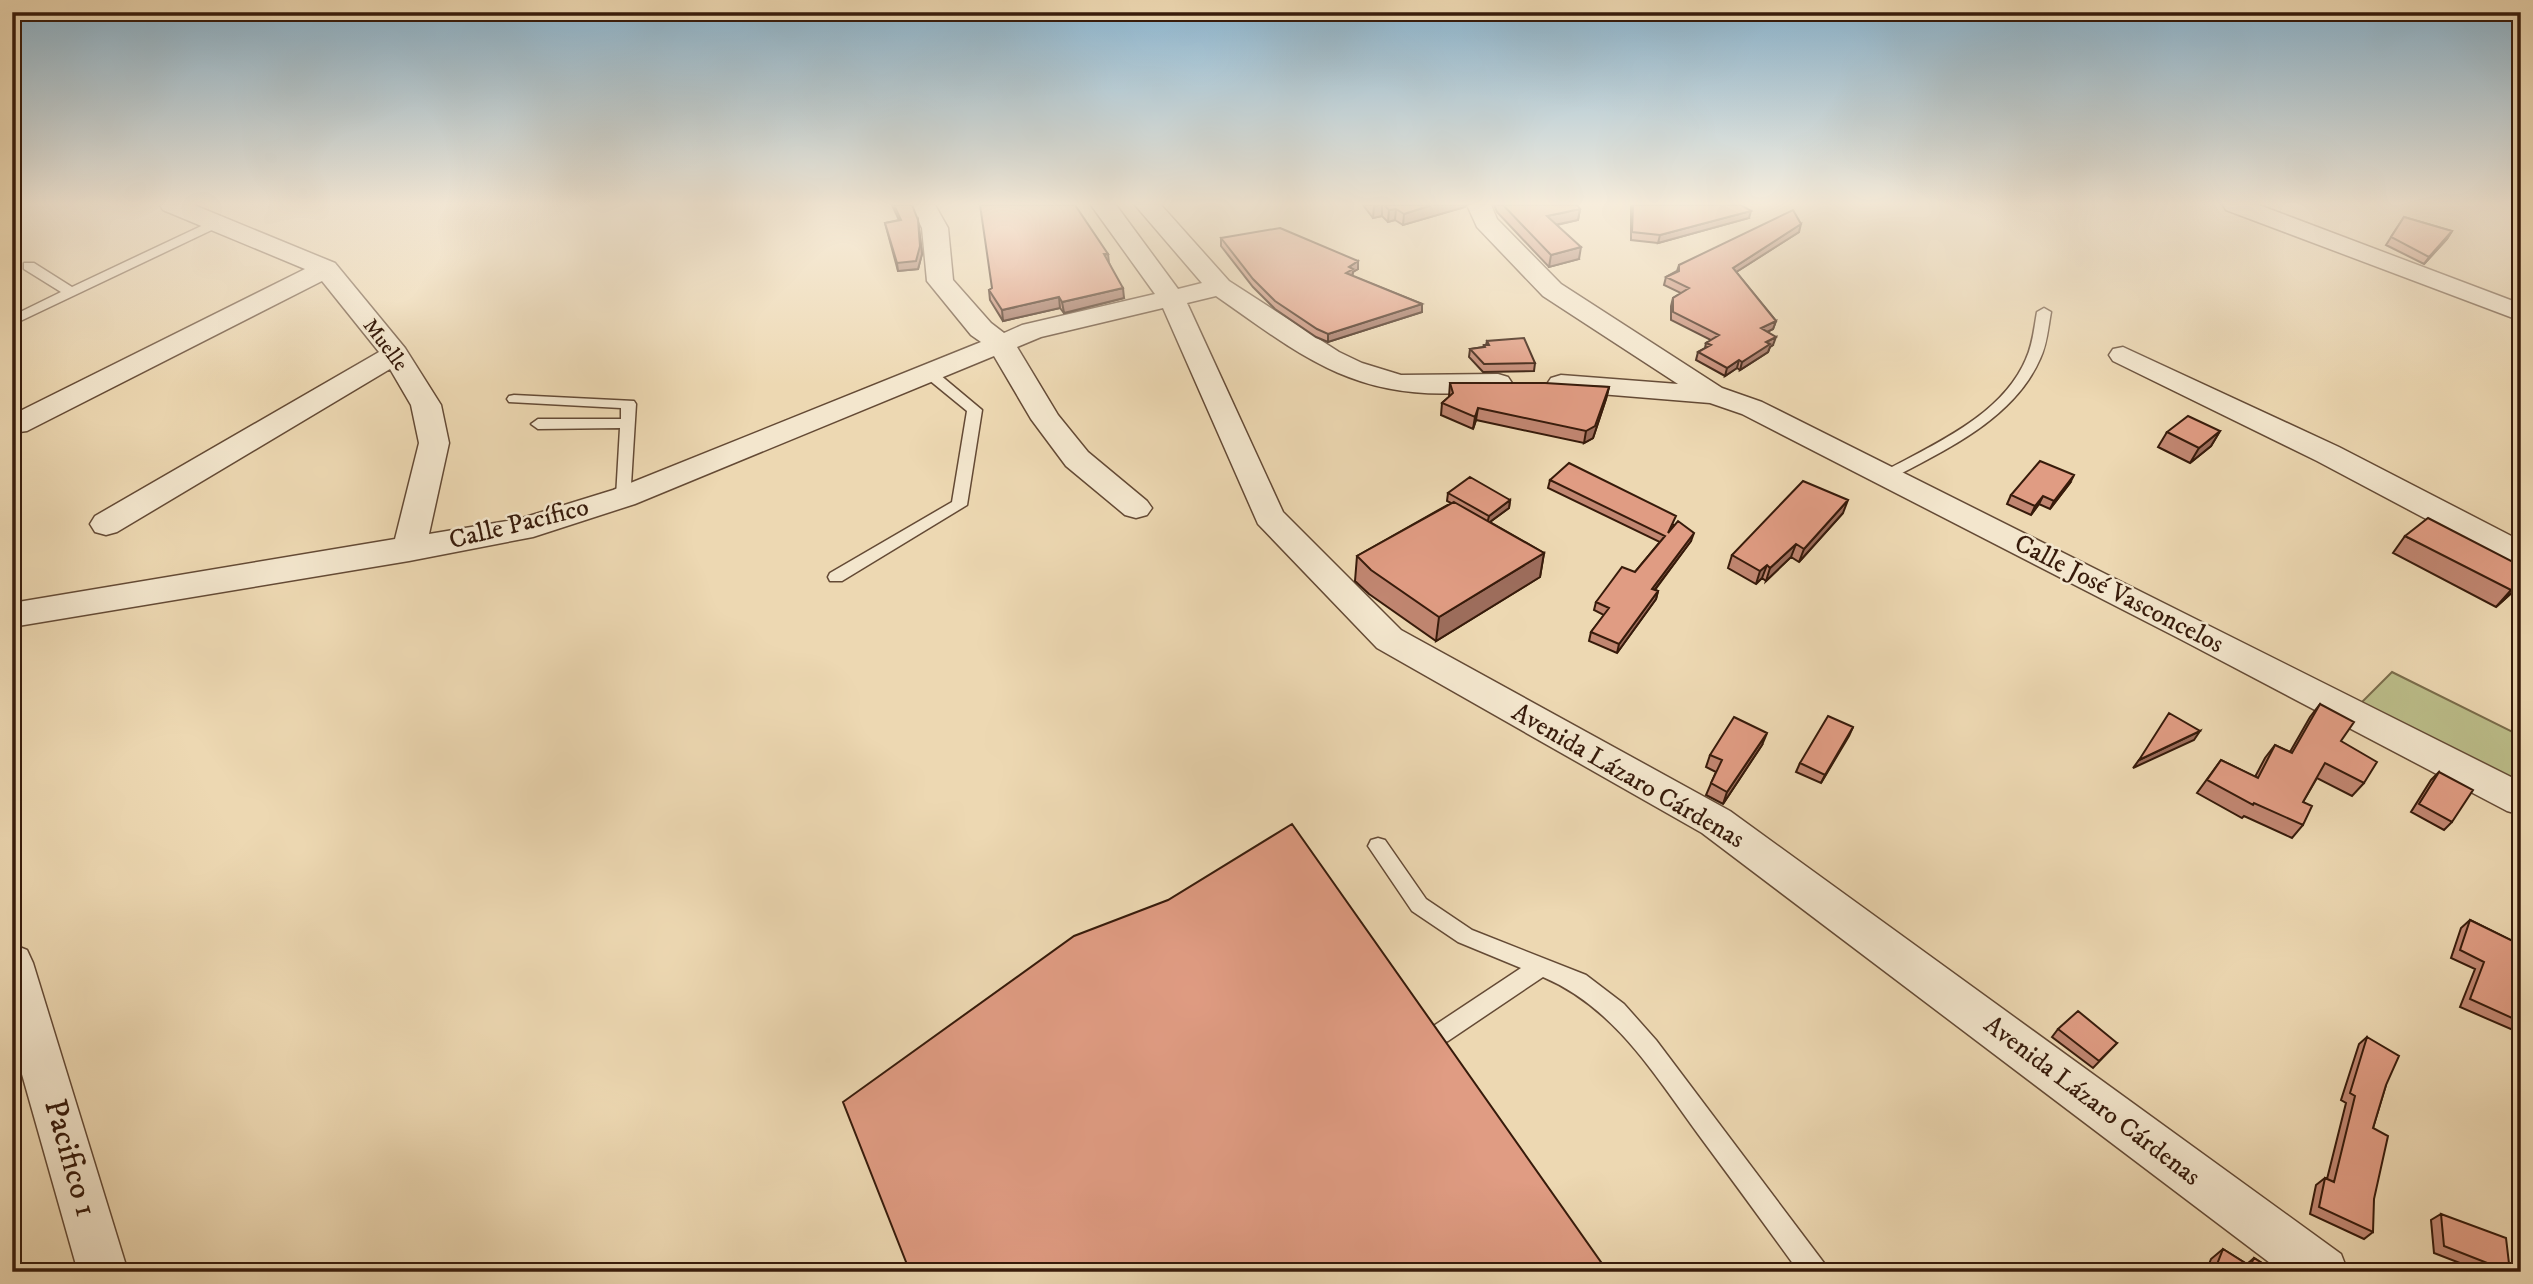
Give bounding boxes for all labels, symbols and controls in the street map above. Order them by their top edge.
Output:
street label: Muelle [357,314,413,377]
street label: Calle Pacífico [446,491,592,557]
street label: Calle José Vasconcelos [2009,527,2229,661]
street label: Avenida Lázaro Cárdenas [1506,696,1750,856]
street label: Avenida Lázaro Cárdenas [1977,1009,2207,1193]
street label: Pacifico 1 [34,1095,106,1221]

